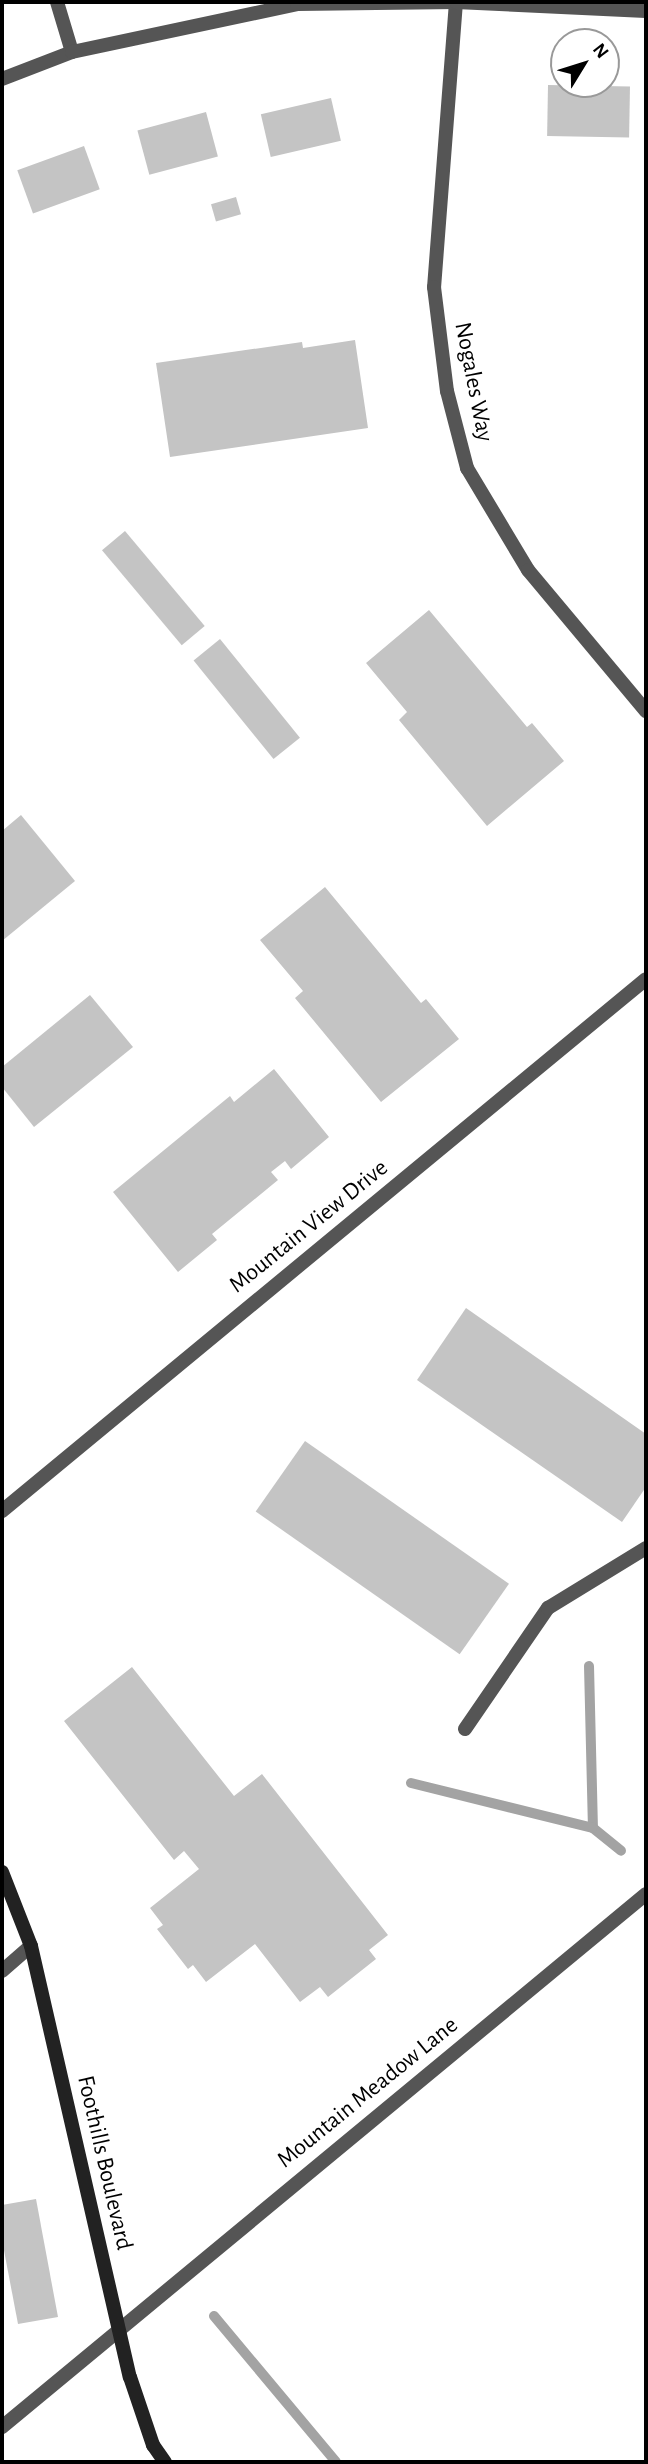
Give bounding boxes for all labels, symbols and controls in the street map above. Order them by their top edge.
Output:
north arrow [550,28,620,98]
text: N [589,40,612,62]
street label: Nogales Way [447,320,499,444]
street label: Mountain View Drive [224,1154,394,1300]
street label: Mountain Meadow Lane [272,2011,464,2175]
street label: Foothills Boulevard [70,2073,138,2253]

